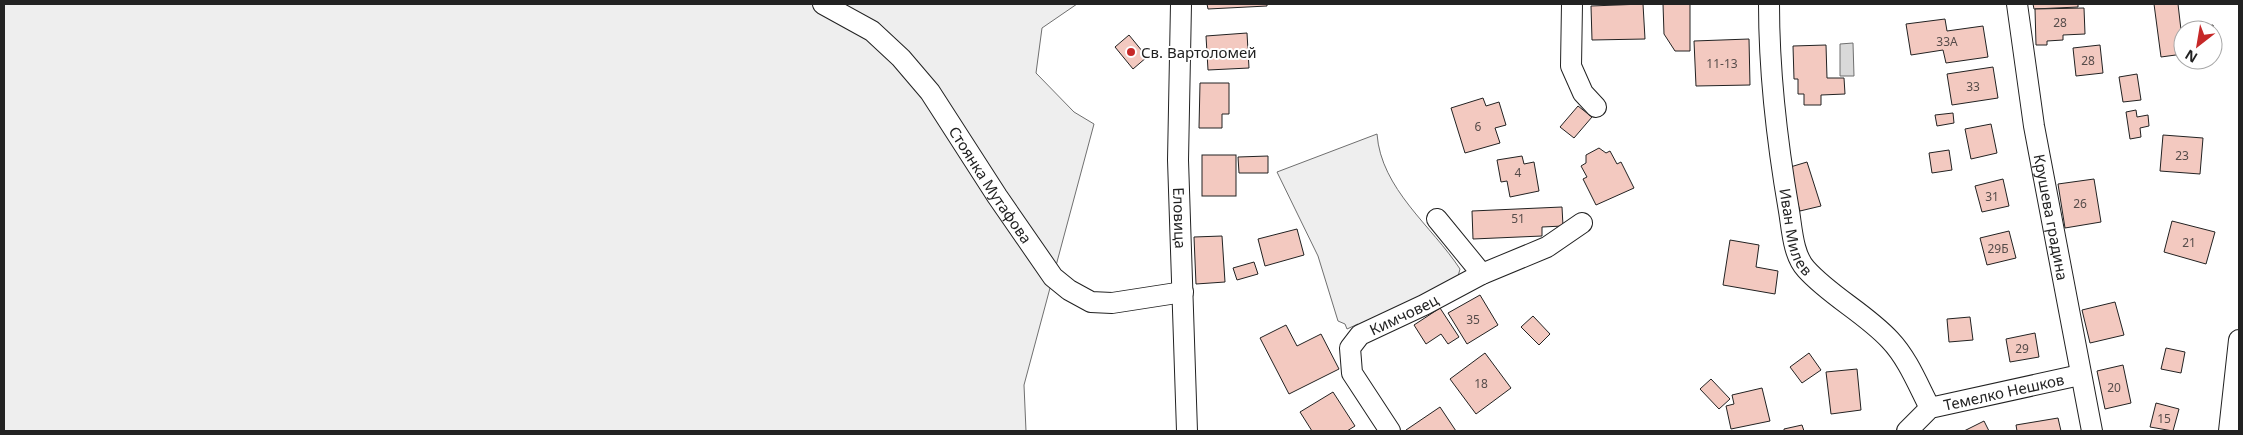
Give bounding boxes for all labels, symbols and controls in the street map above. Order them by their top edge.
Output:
house number: 28 [2053,14,2067,31]
north arrow [2173,20,2223,70]
house number: 33А [1936,33,1958,50]
place label: Св. Вартоломей [1141,42,1257,62]
text: N [2181,45,2201,68]
marker: Св. Вартоломей [1125,46,1137,58]
house number: 28 [2081,52,2095,69]
house number: 11-13 [1706,55,1738,72]
house number: 33 [1966,78,1980,95]
house number: 6 [1475,118,1482,135]
street label: Стоянка Мутафова [945,122,1037,247]
house number: 23 [2175,147,2189,164]
street label: Крушева градина [2030,152,2073,282]
house number: 4 [1515,164,1522,181]
street label: Еловица [1169,187,1191,249]
street label: Иван Милев [1775,187,1817,280]
house number: 31 [1985,188,1999,205]
house number: 26 [2073,195,2087,212]
house number: 51 [1511,210,1525,227]
house number: 21 [2182,234,2196,251]
house number: 29Б [1987,240,2009,257]
street label: Кимчовец [1366,289,1442,339]
house number: 35 [1466,311,1480,328]
house number: 29 [2015,340,2029,357]
street label: Темелко Нешков [1941,369,2066,415]
house number: 18 [1474,375,1488,392]
house number: 20 [2107,379,2121,396]
house number: 15 [2157,410,2171,427]

